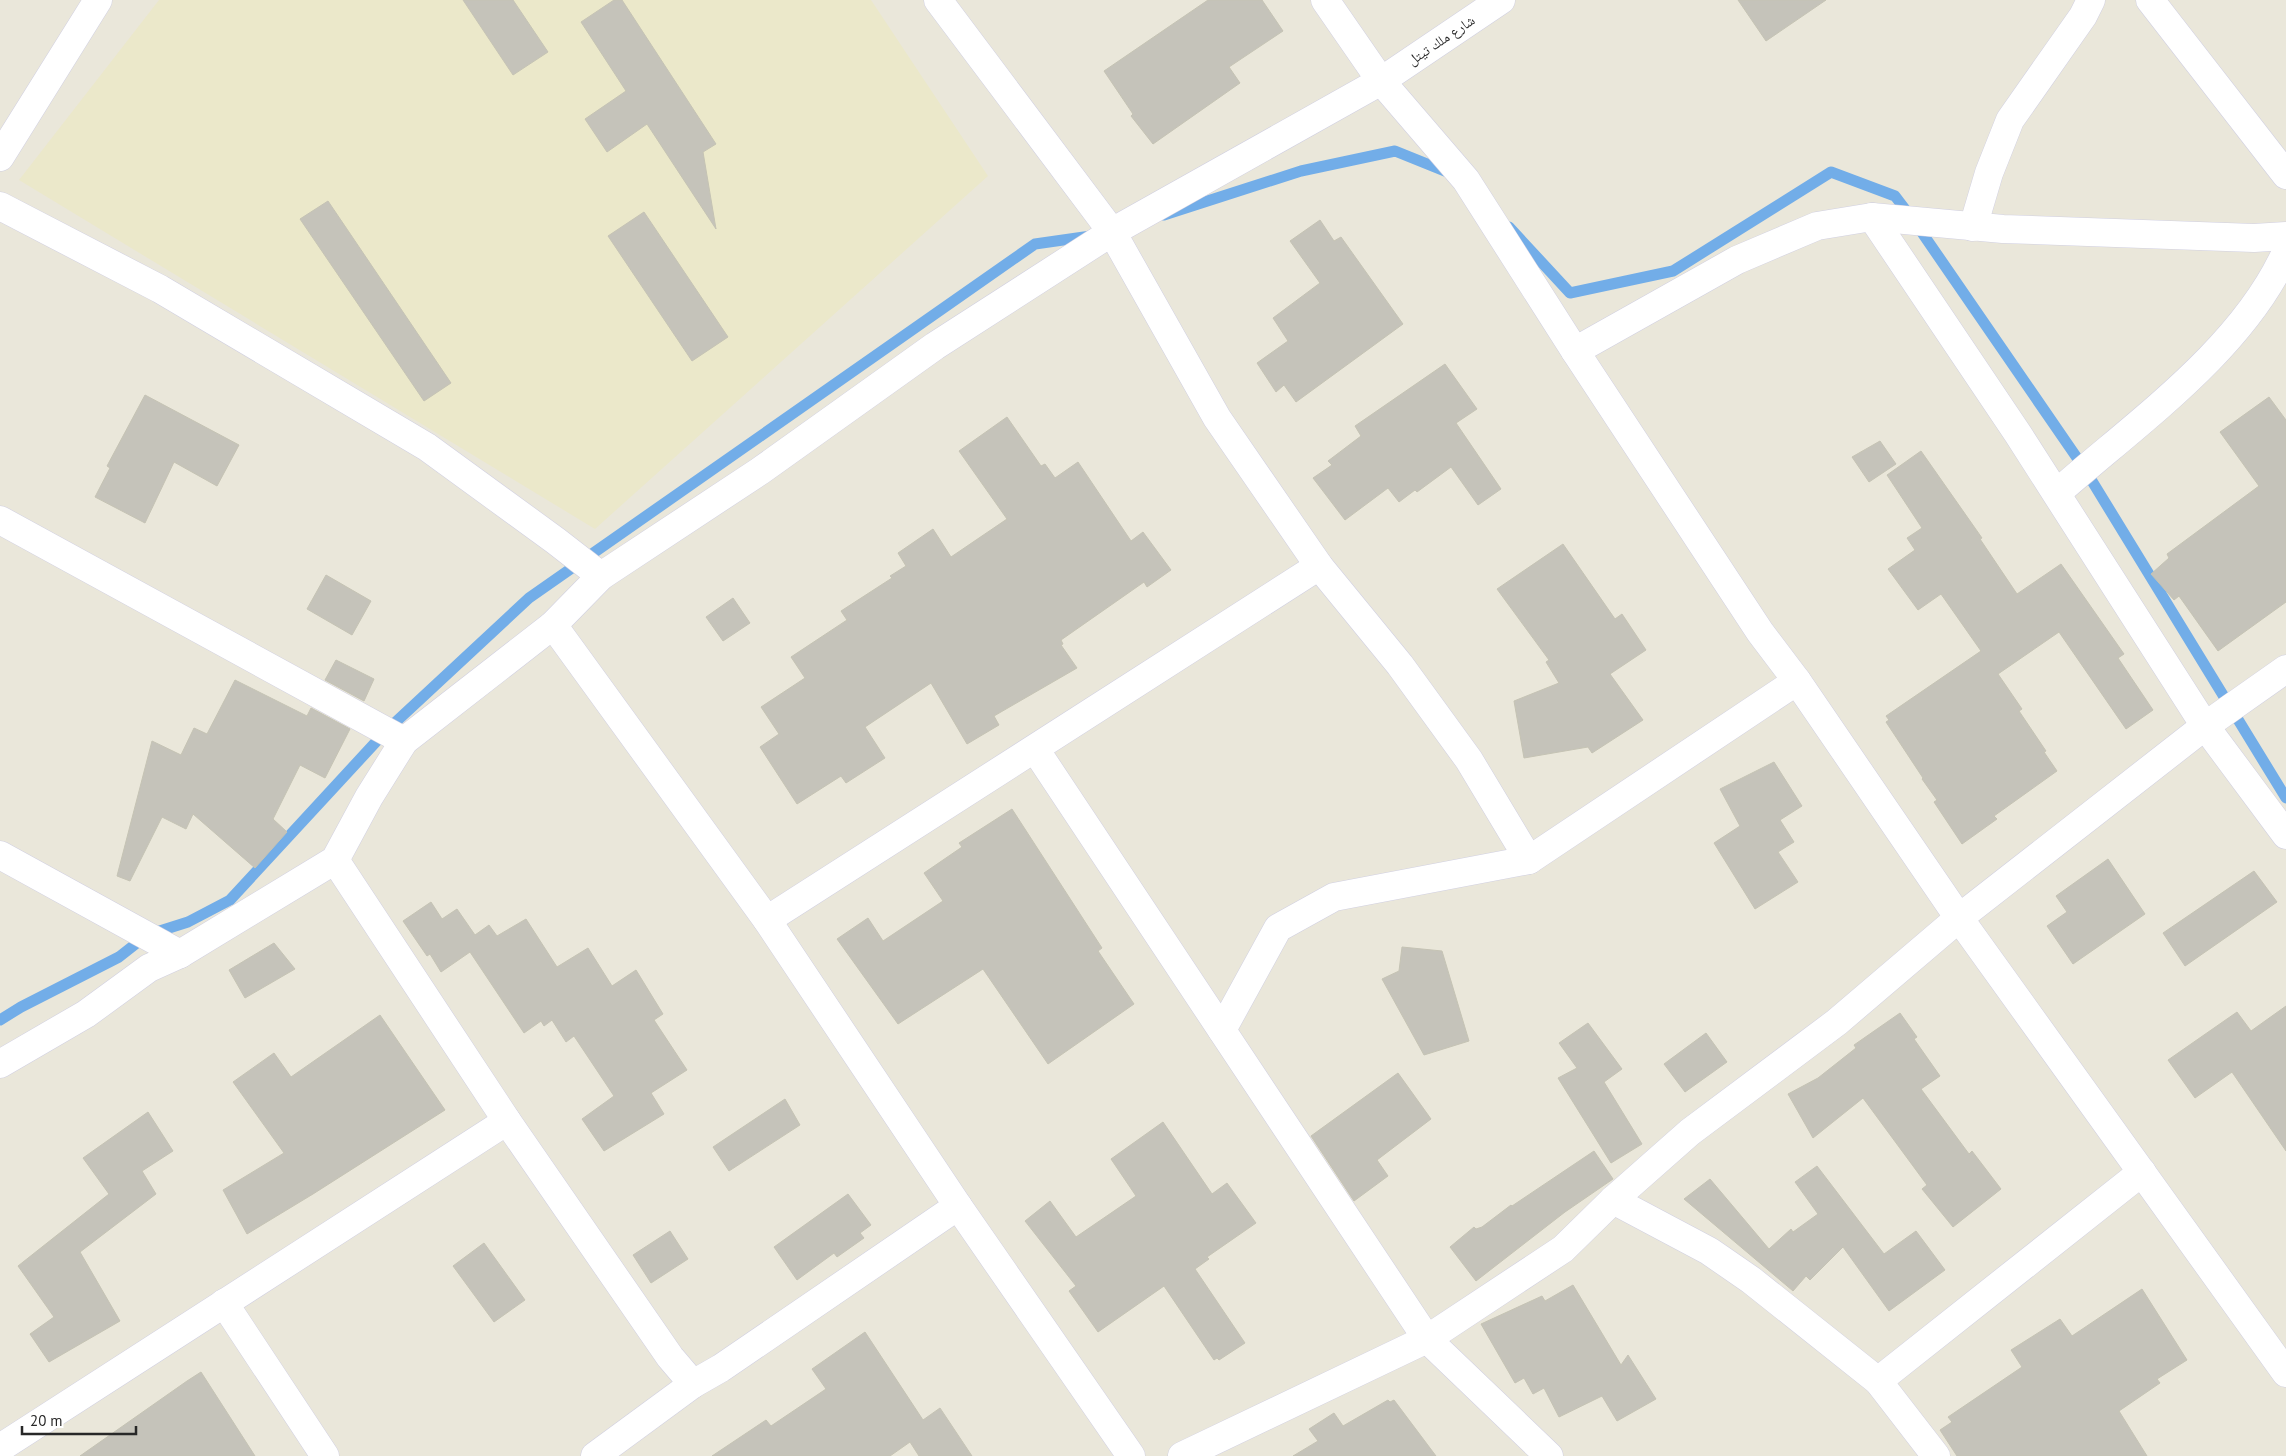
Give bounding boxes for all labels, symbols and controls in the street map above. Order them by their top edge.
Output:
street label: شارع ملك تيتل [1404,11,1479,70]
scale bar [22,1404,136,1436]
text: 20 m [30,1411,63,1430]

